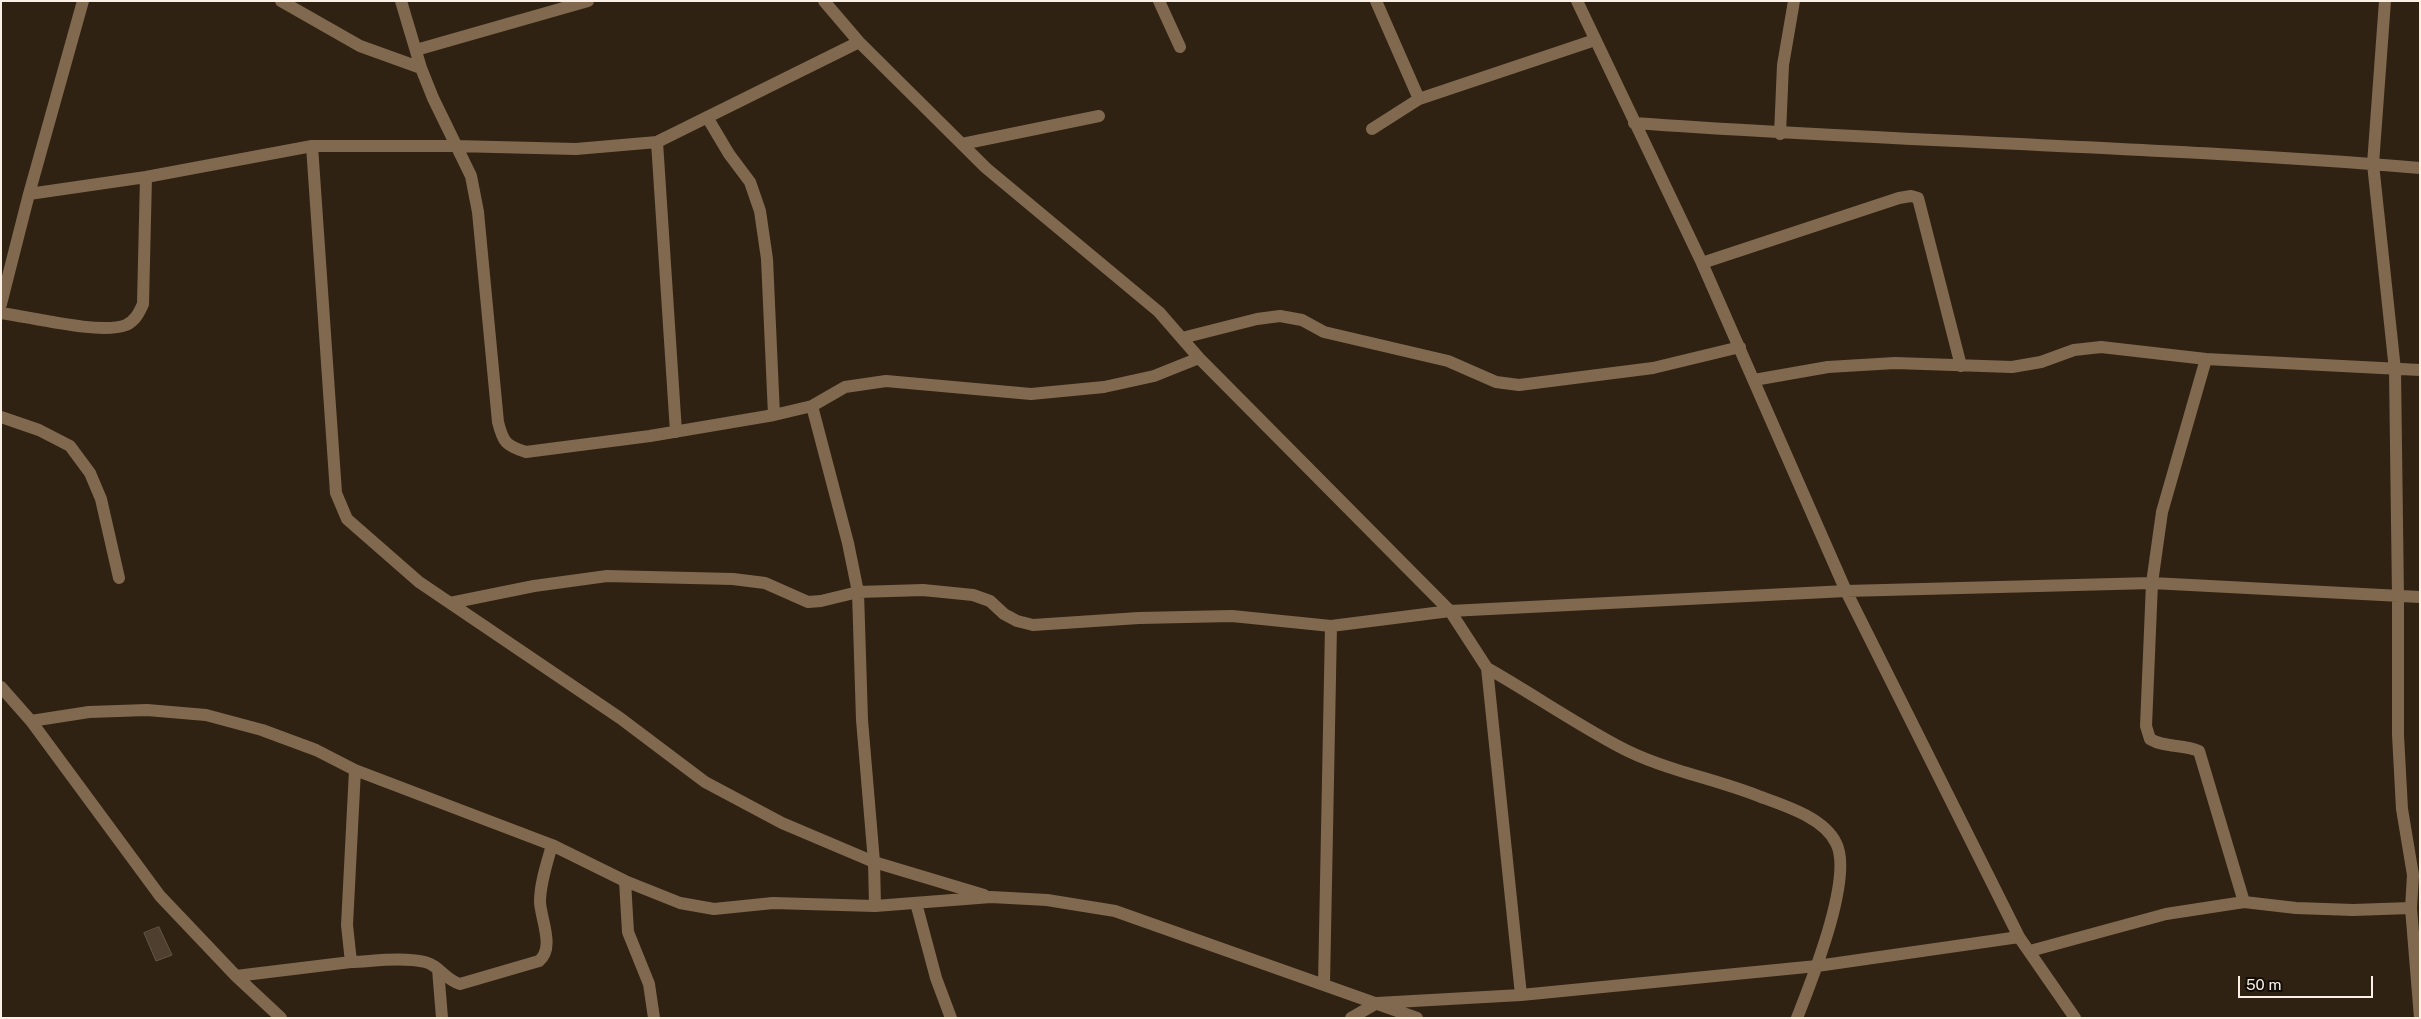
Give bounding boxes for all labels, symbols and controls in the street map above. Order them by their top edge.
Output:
scale bar [2241,966,2376,998]
text: 50 m [2246,976,2281,993]

